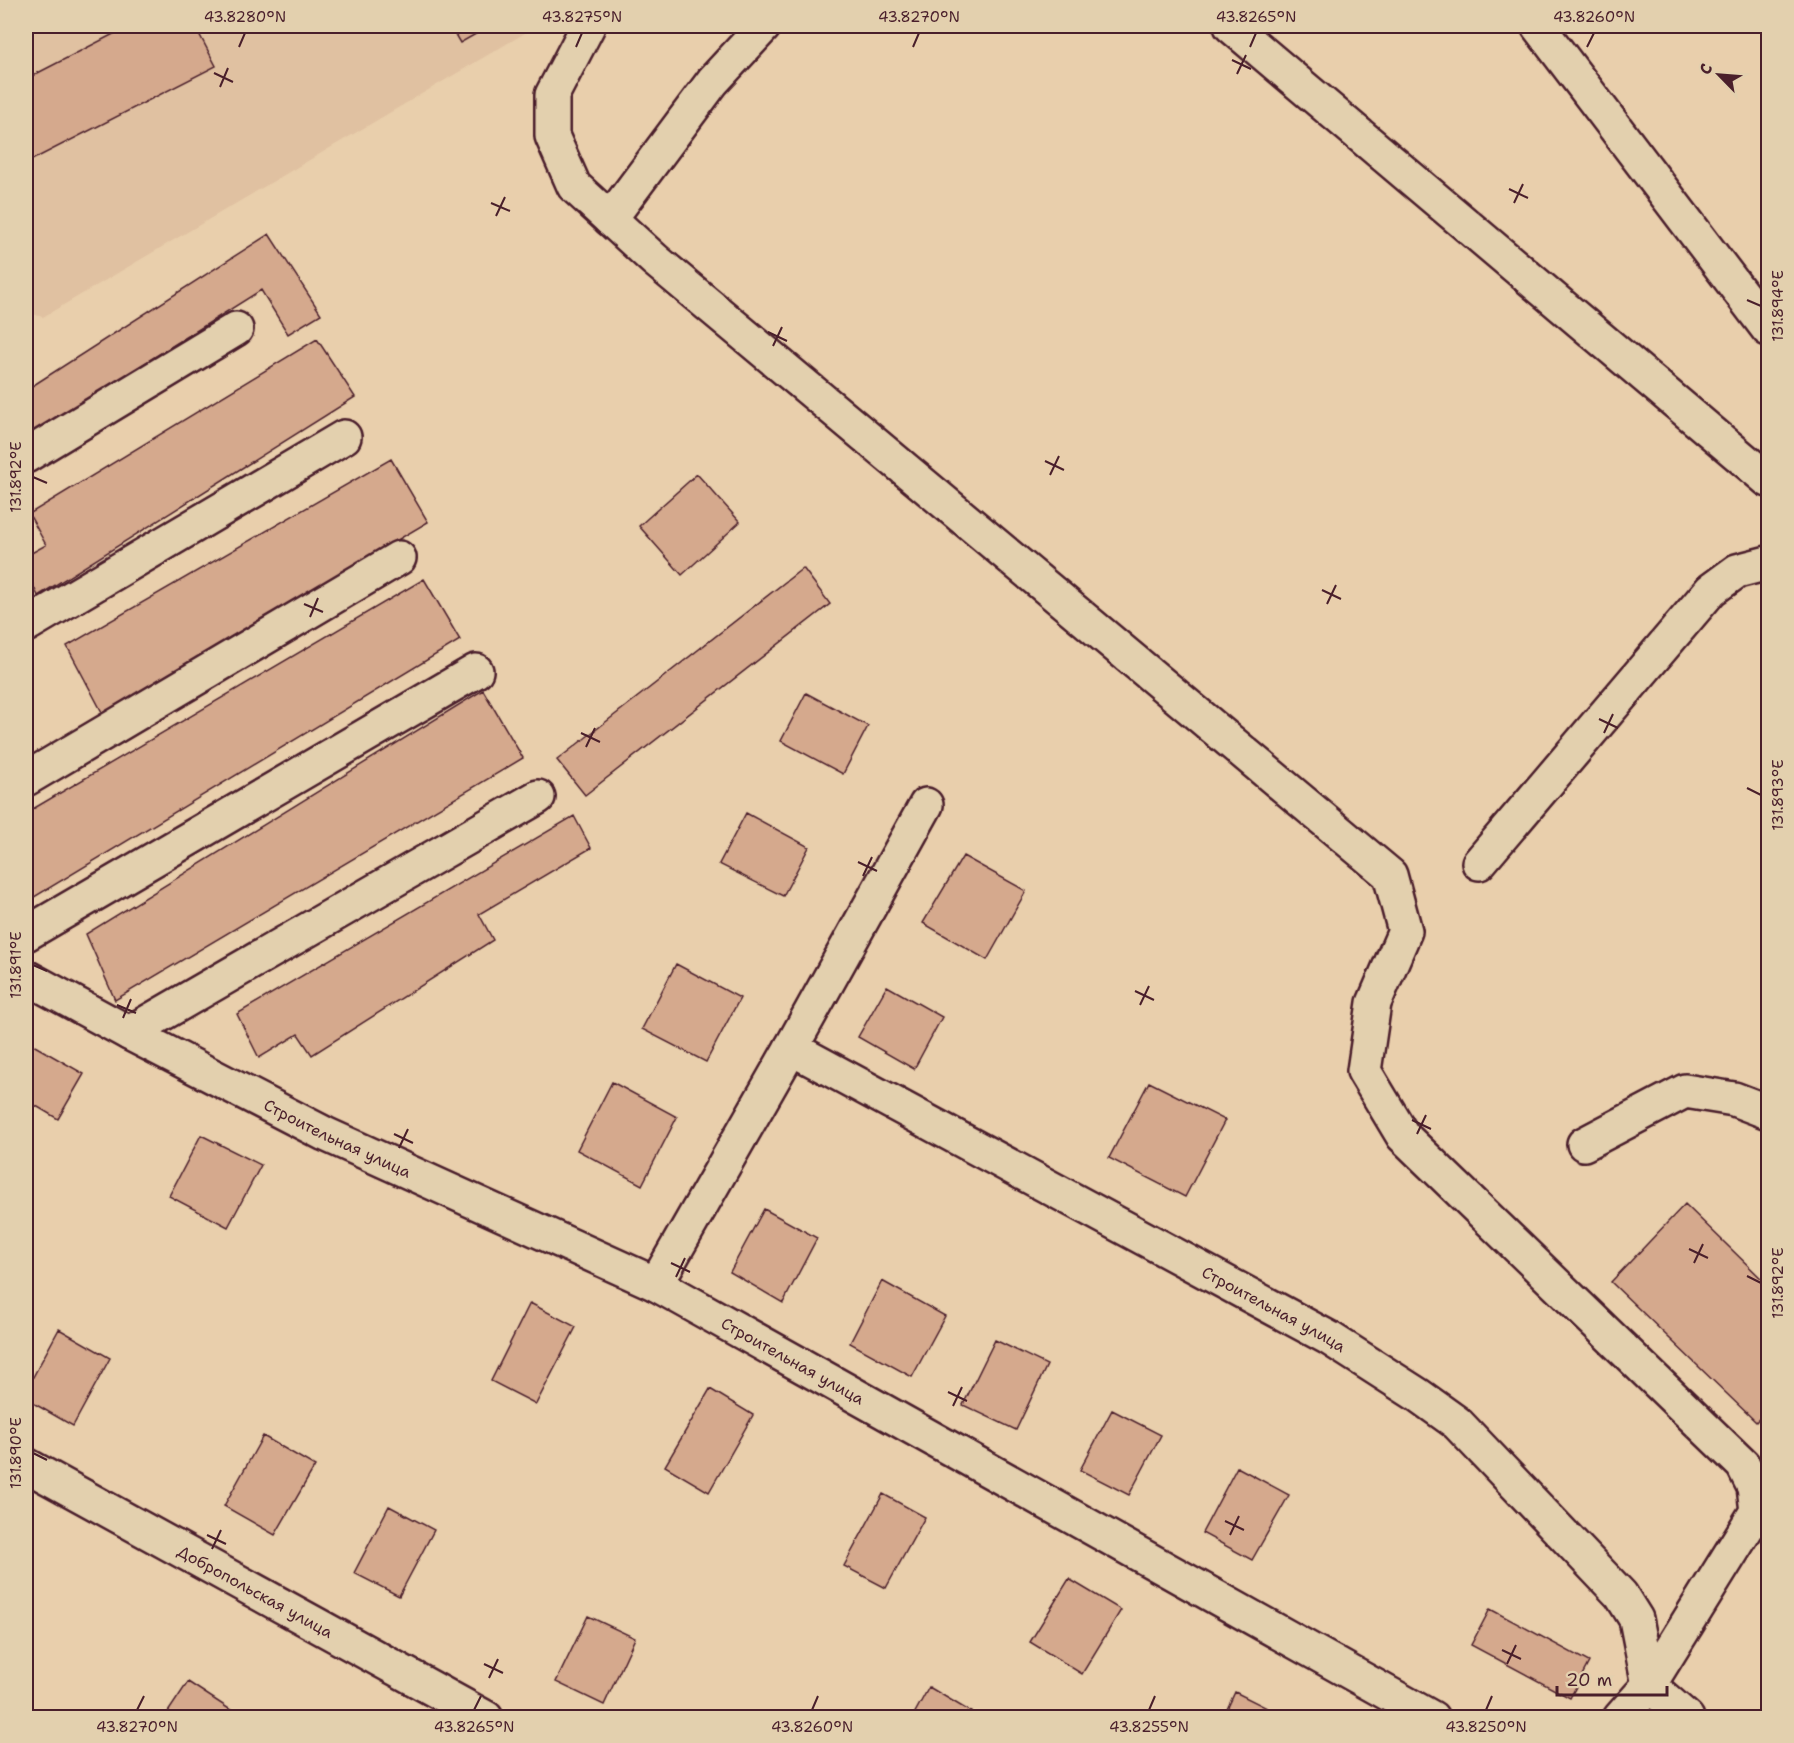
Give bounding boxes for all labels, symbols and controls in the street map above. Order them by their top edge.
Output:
text: 43.8280°N [204,7,286,27]
text: 43.8275°N [542,7,622,27]
text: 43.8270°N [878,7,960,27]
text: 43.8265°N [1216,7,1296,27]
text: 43.8260°N [1553,7,1635,27]
north arrow [1689,45,1749,105]
text: С [1694,60,1718,78]
text: 131.894°E [1768,270,1788,342]
text: 131.892°E [6,441,26,513]
text: 131.893°E [1768,759,1788,831]
text: 131.891°E [6,931,26,999]
street label: Строительная улица [260,1094,415,1183]
text: 131.892°E [1768,1247,1788,1319]
street label: Строительная улица [1198,1262,1350,1357]
street label: Строительная улица [717,1313,868,1409]
text: 131.890°E [6,1417,26,1489]
street label: Добропольская улица [174,1541,337,1643]
scale bar [1557,1659,1666,1697]
text: 20 m [1566,1668,1612,1692]
text: 43.8270°N [96,1717,178,1737]
text: 43.8265°N [434,1717,514,1737]
text: 43.8260°N [771,1717,853,1737]
text: 43.8255°N [1109,1717,1189,1737]
text: 43.8250°N [1445,1717,1527,1737]

